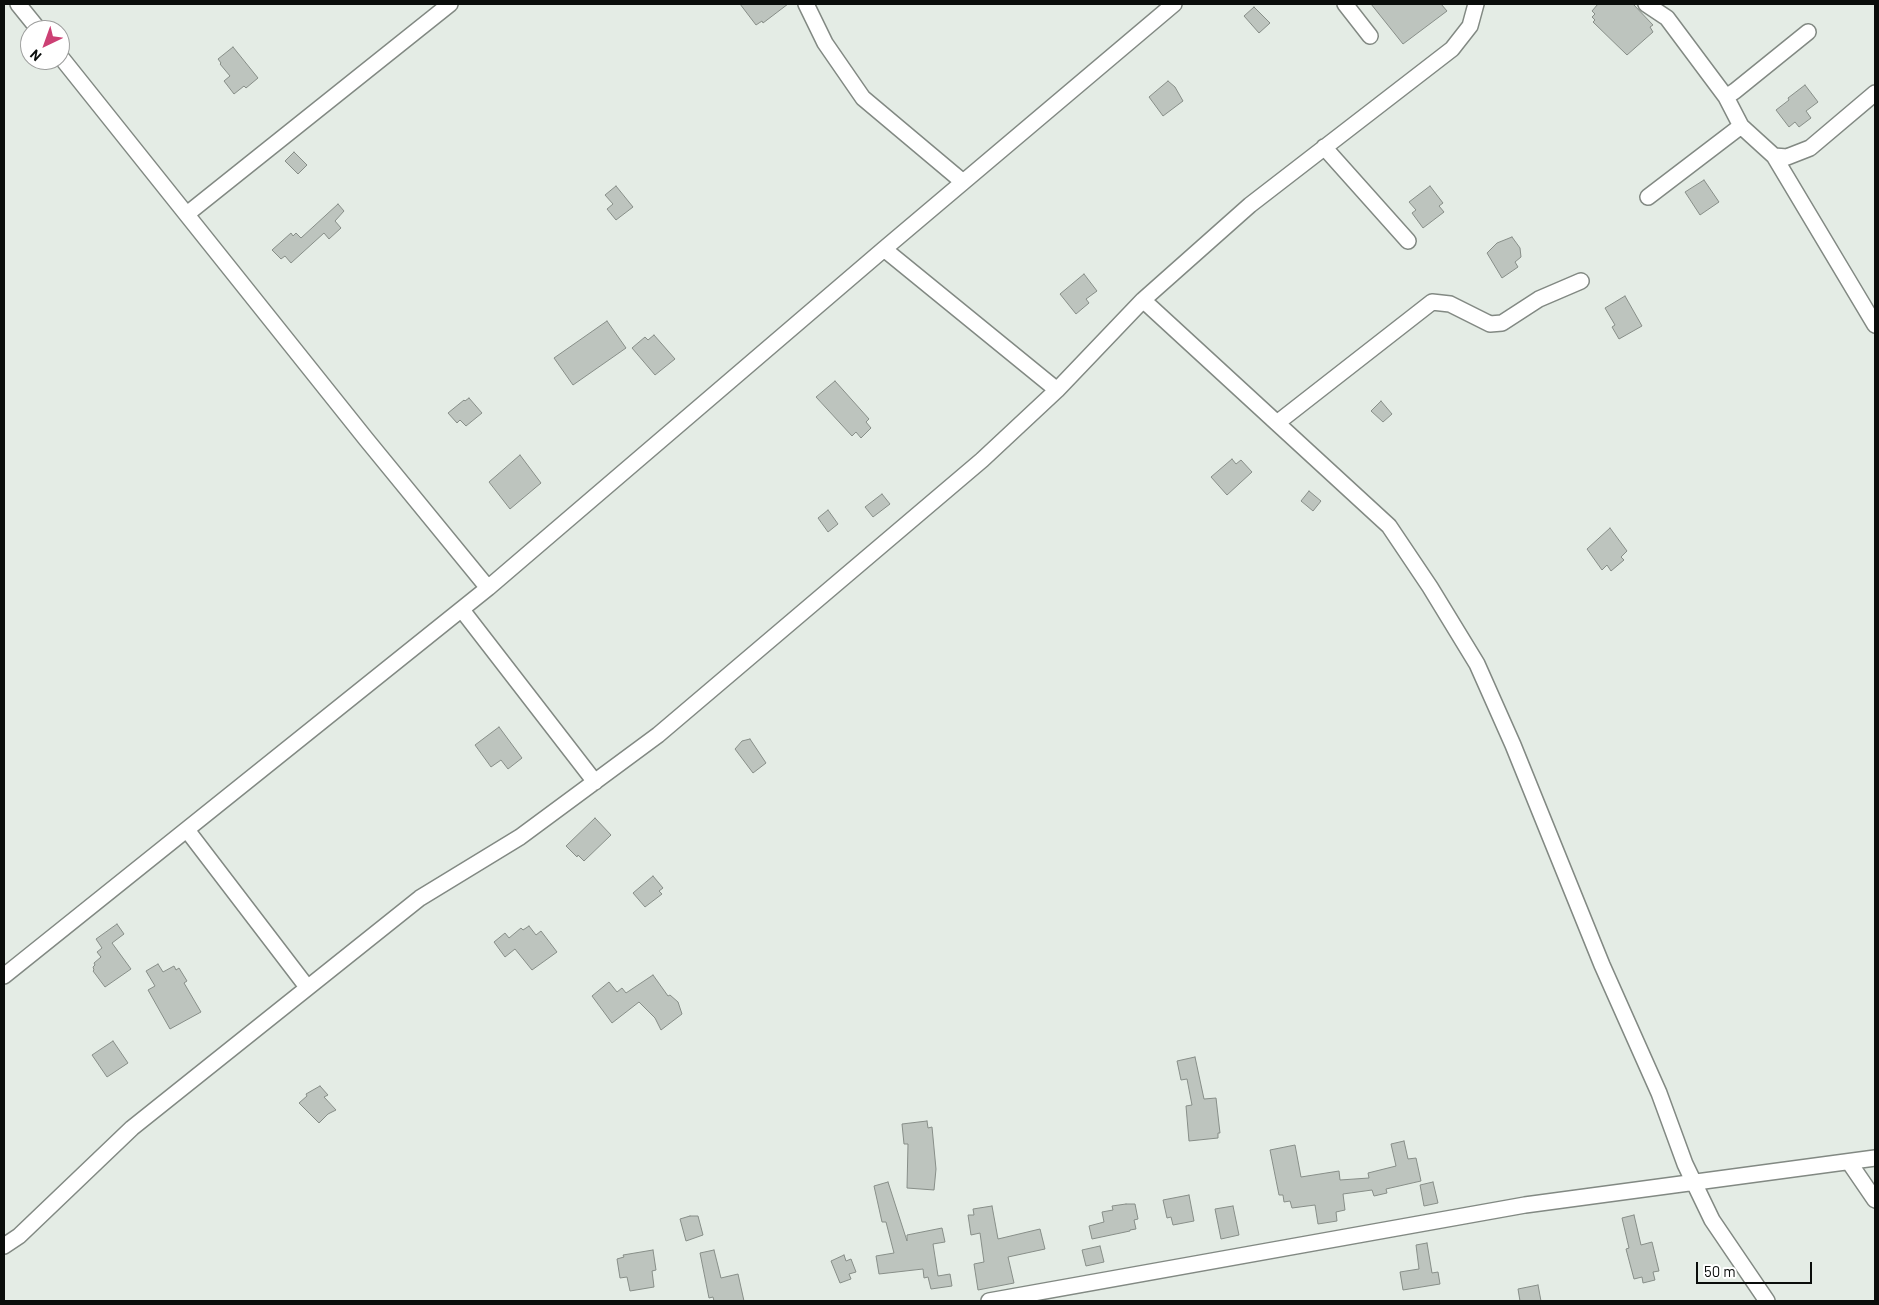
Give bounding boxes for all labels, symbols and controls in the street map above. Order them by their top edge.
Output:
north arrow [20,20,70,70]
text: N [26,46,44,65]
scale bar [1699,1252,1815,1284]
text: 50 m [1704,1262,1736,1280]

